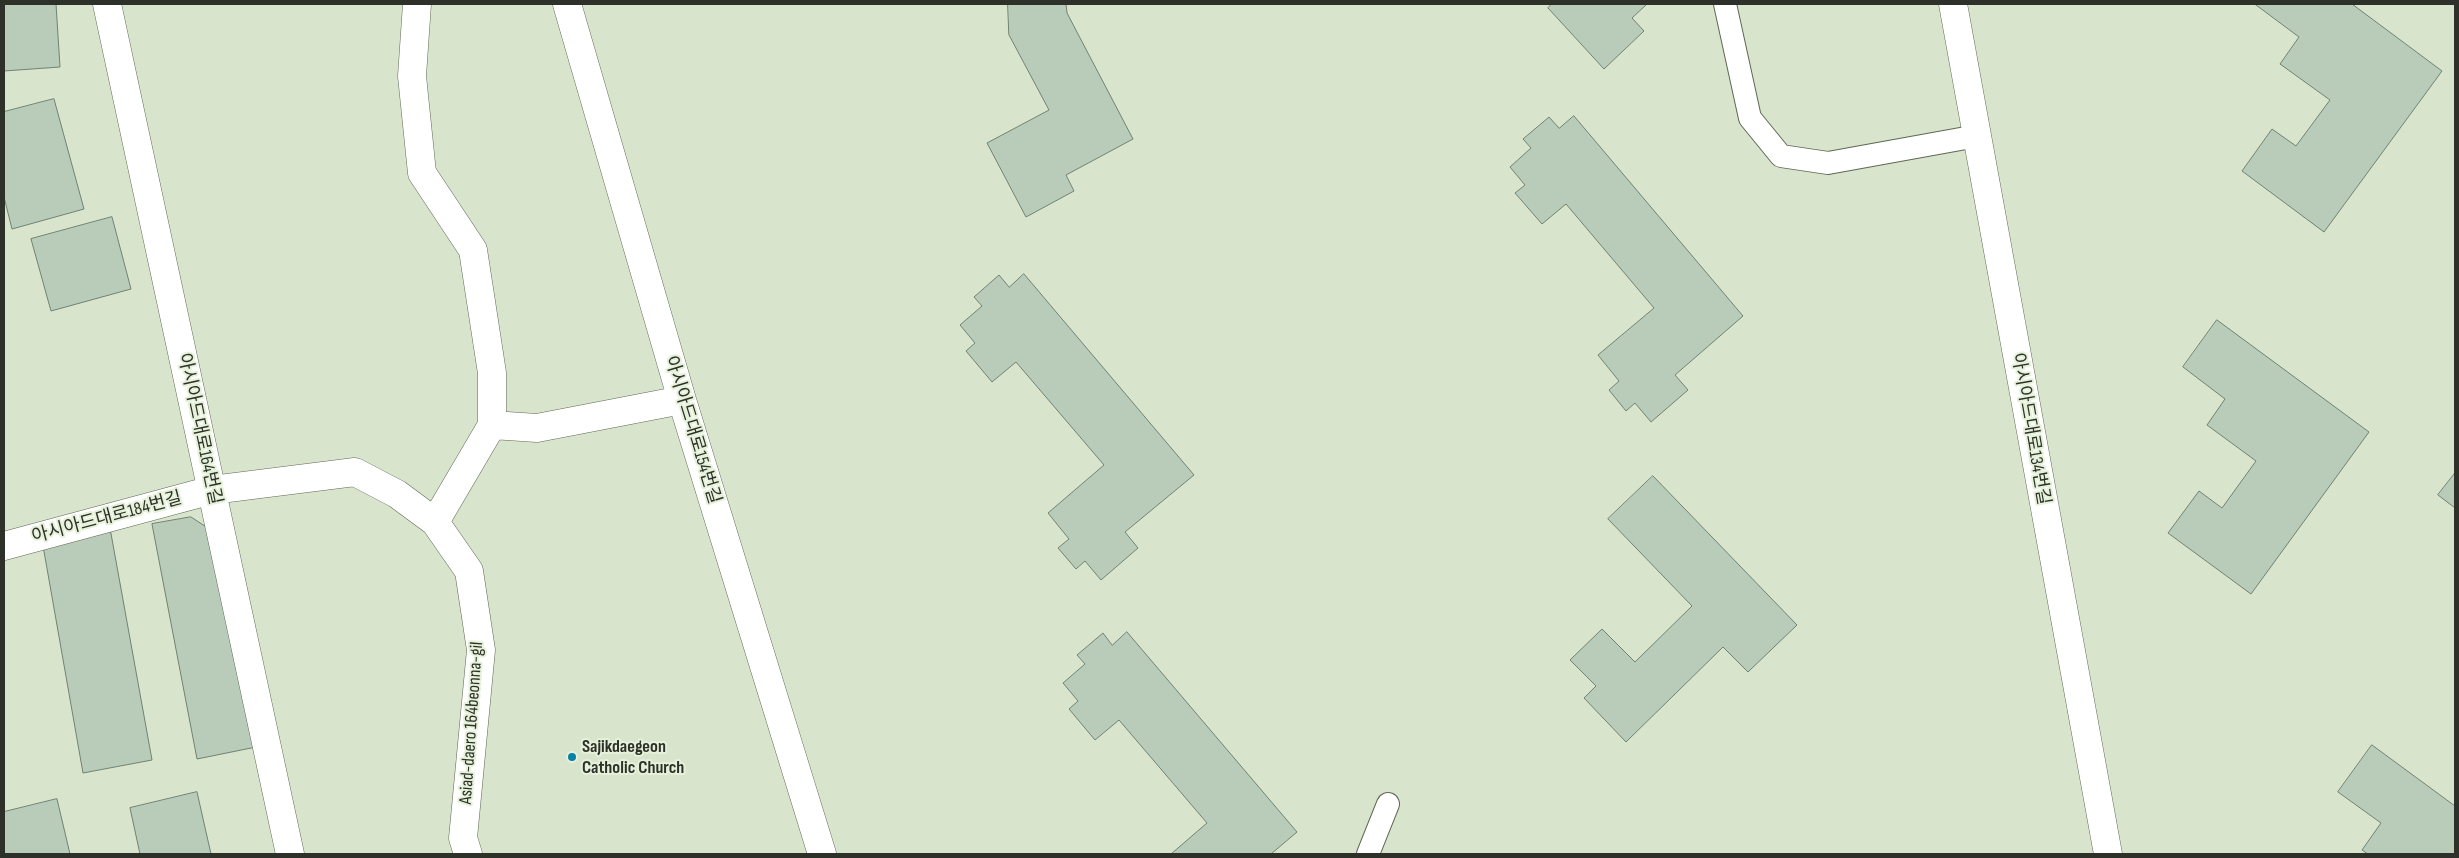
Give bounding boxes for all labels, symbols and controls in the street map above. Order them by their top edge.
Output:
street label: 아시아드대로164번길 [172,351,226,507]
street label: 아시아드대로134번길 [2006,351,2054,507]
street label: 아시아드대로154번길 [659,353,725,507]
street label: 아시아드대로184번길 [30,488,184,548]
street label: Asiad-daero 164beonna-gil [456,641,488,805]
place label: Sajikdaegeon Catholic Church [582,736,684,779]
marker: Sajikdaegeon Catholic Church [566,751,578,763]

